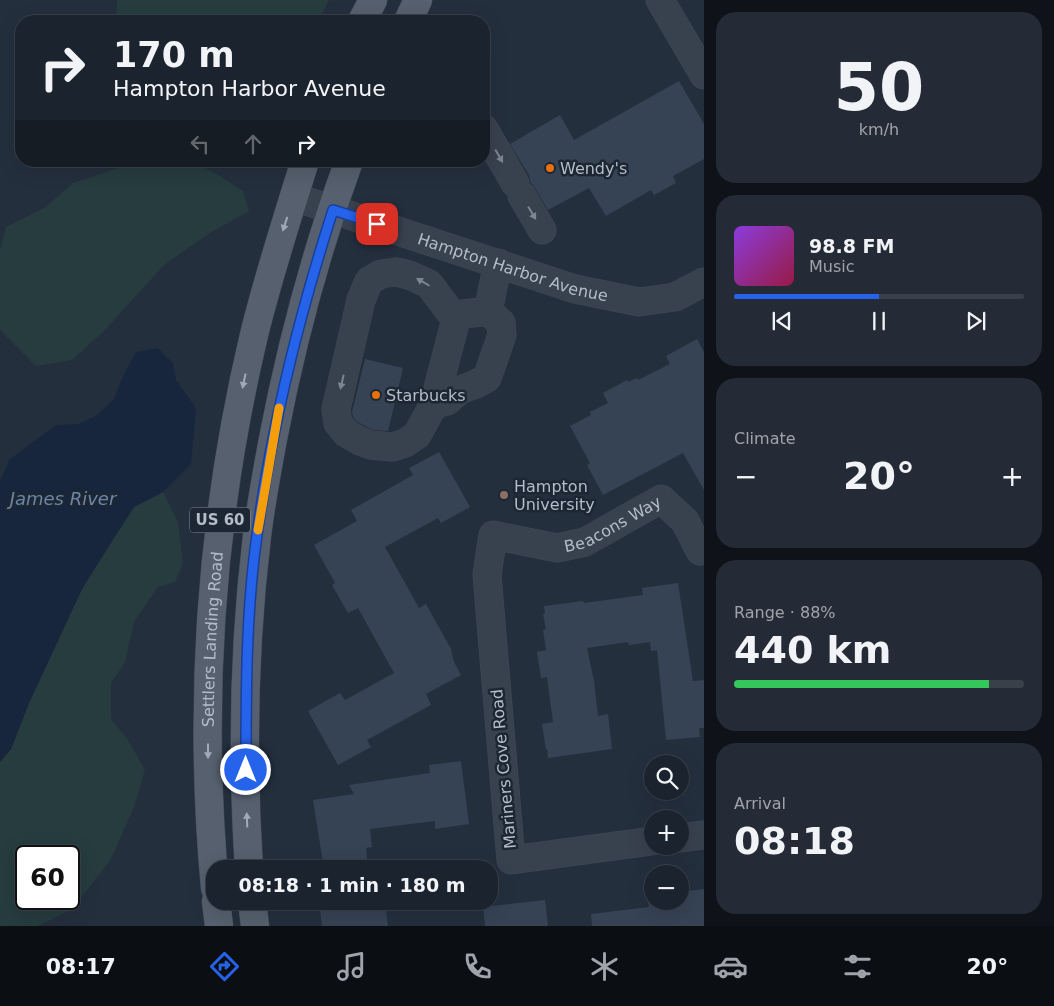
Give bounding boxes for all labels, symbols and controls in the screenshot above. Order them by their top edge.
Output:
icon: right [30,35,95,100]
text: 170 m [113,35,235,75]
text: 50 [834,50,924,125]
text: Hampton Harbor Avenue [113,76,386,101]
text: km/h [859,120,899,139]
icon: left [186,130,214,158]
icon: ahead [239,130,267,158]
icon: right [292,130,320,158]
one-way arrow [495,149,504,162]
place label: Wendy's [560,159,627,178]
marker: Wendy's [544,162,556,174]
pin [356,203,398,245]
one-way arrow [528,206,537,219]
icon: arrive [363,210,391,238]
one-way arrow [281,217,288,232]
street label: Hampton Harbor Avenue [415,229,610,305]
text: 98.8 FM [809,235,894,257]
text: Music [809,257,855,276]
one-way arrow [416,278,431,286]
icon: previous [768,307,796,335]
icon: pause [865,307,893,335]
icon: next [962,307,990,335]
one-way arrow [240,374,248,389]
one-way arrow [338,375,346,390]
place label: Starbucks [386,386,466,405]
marker: Starbucks [370,389,382,401]
text: Climate [734,429,796,448]
text: 20° [843,454,915,498]
text: − [734,460,757,493]
text: + [1001,460,1024,493]
place label: Hampton University [514,477,595,514]
water label: James River [7,488,118,509]
marker: Hampton University [498,489,510,501]
street label: Beacons Way [562,492,665,556]
road number: US 60 [190,508,250,532]
street label: Settlers Landing Road [199,551,227,727]
text: Range · 88% [734,603,836,622]
text: 440 km [734,628,891,672]
street label: Mariners Cove Road [487,688,520,850]
position arrow [219,743,271,795]
one-way arrow [204,744,212,760]
map controls [644,755,689,910]
button: search [644,755,689,800]
text: Arrival [734,794,786,813]
button: + [644,810,689,855]
one-way arrow [243,812,251,828]
text: 08:18 [734,819,855,863]
speed limit sign: 60 [15,845,80,910]
button: − [644,865,689,910]
text: 08:18 · 1 min · 180 m [238,874,466,896]
icon: directions [207,949,242,984]
icon: music [334,949,369,984]
icon: phone [460,949,495,984]
icon: climate [587,949,622,984]
icon: car [713,949,748,984]
icon: filters [840,949,875,984]
text: 08:17 [46,954,116,979]
text: 20° [967,954,1008,979]

